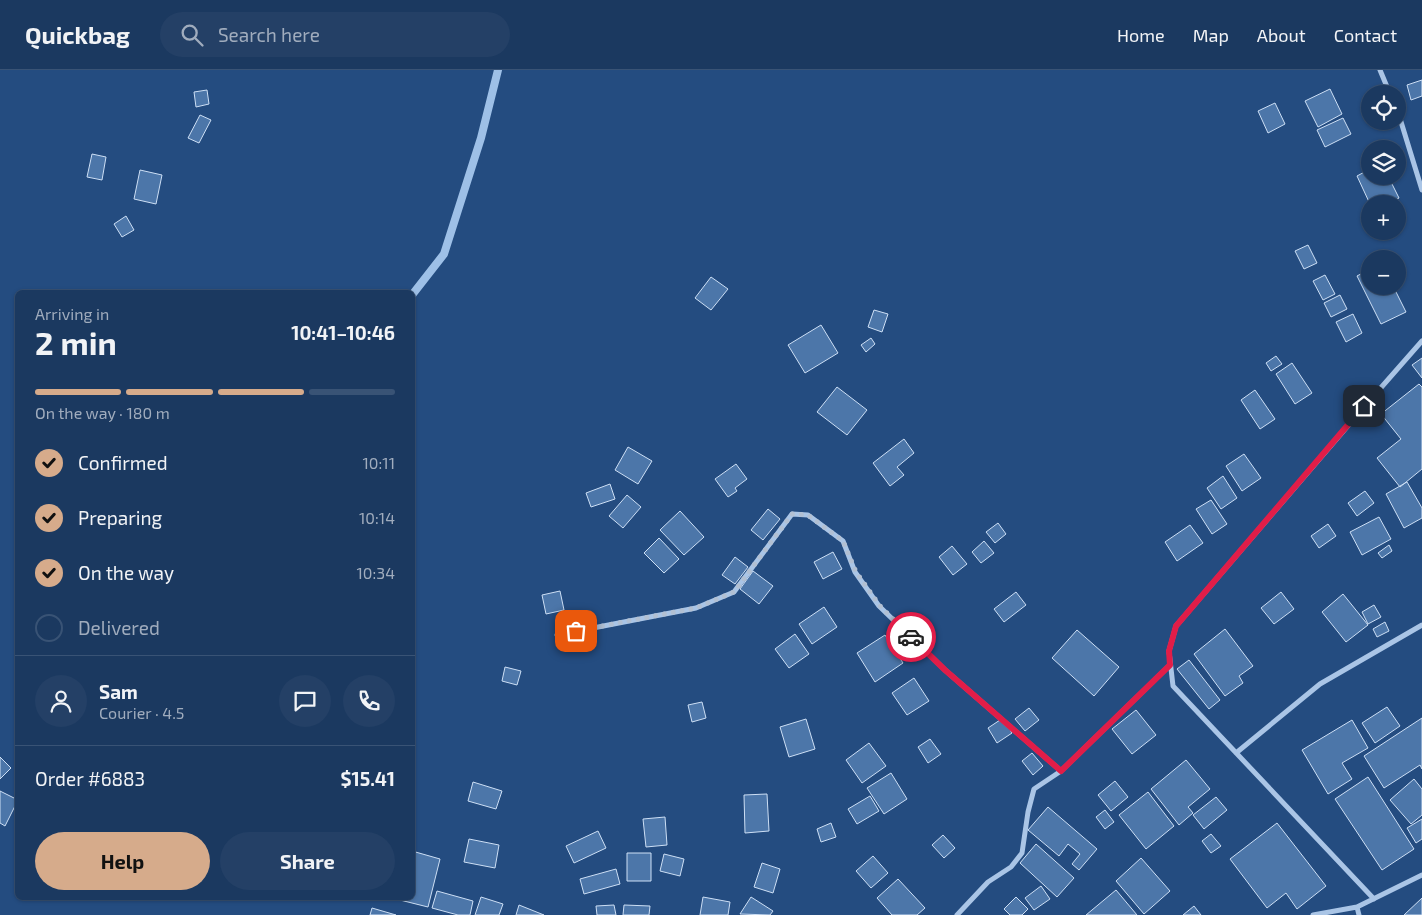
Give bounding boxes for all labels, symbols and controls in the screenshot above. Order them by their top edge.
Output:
search box [160,12,510,57]
text: Quickbag [25,20,130,49]
icon: search [178,21,206,49]
text: Search here [218,23,320,46]
text: Home [1117,24,1165,46]
text: Map [1193,24,1229,46]
text: About [1257,24,1306,46]
text: Contact [1334,24,1397,46]
map controls [1361,85,1406,295]
button: locate [1361,85,1406,130]
button: layers [1361,140,1406,185]
button: + [1361,195,1406,240]
button: − [1361,250,1406,295]
text: Arriving in [35,304,109,323]
text: 10:41–10:46 [291,321,395,344]
text: 2 min [35,323,117,361]
pin [1343,385,1385,427]
icon: home [1350,392,1378,420]
text: On the way · 180 m [35,403,170,422]
icon: check [35,449,63,477]
text: Confirmed [78,451,168,474]
text: 10:11 [362,453,395,472]
icon: check [35,504,63,532]
text: Preparing [78,506,162,529]
text: 10:14 [359,508,395,527]
icon: check [35,559,63,587]
text: On the way [78,561,174,584]
text: 10:34 [356,563,395,582]
pin [555,610,597,652]
courier [886,612,936,662]
text: Delivered [78,616,160,639]
icon: bag [562,617,590,645]
icon: car [897,623,925,651]
button: person [35,675,87,727]
button: chat [279,675,331,727]
button: phone [343,675,395,727]
text: Sam [99,680,138,703]
text: Courier · 4.5 [99,703,184,722]
text: Order #6883 [35,767,145,790]
text: $15.41 [340,767,395,790]
button: Help [35,832,210,890]
button: Share [220,832,395,890]

